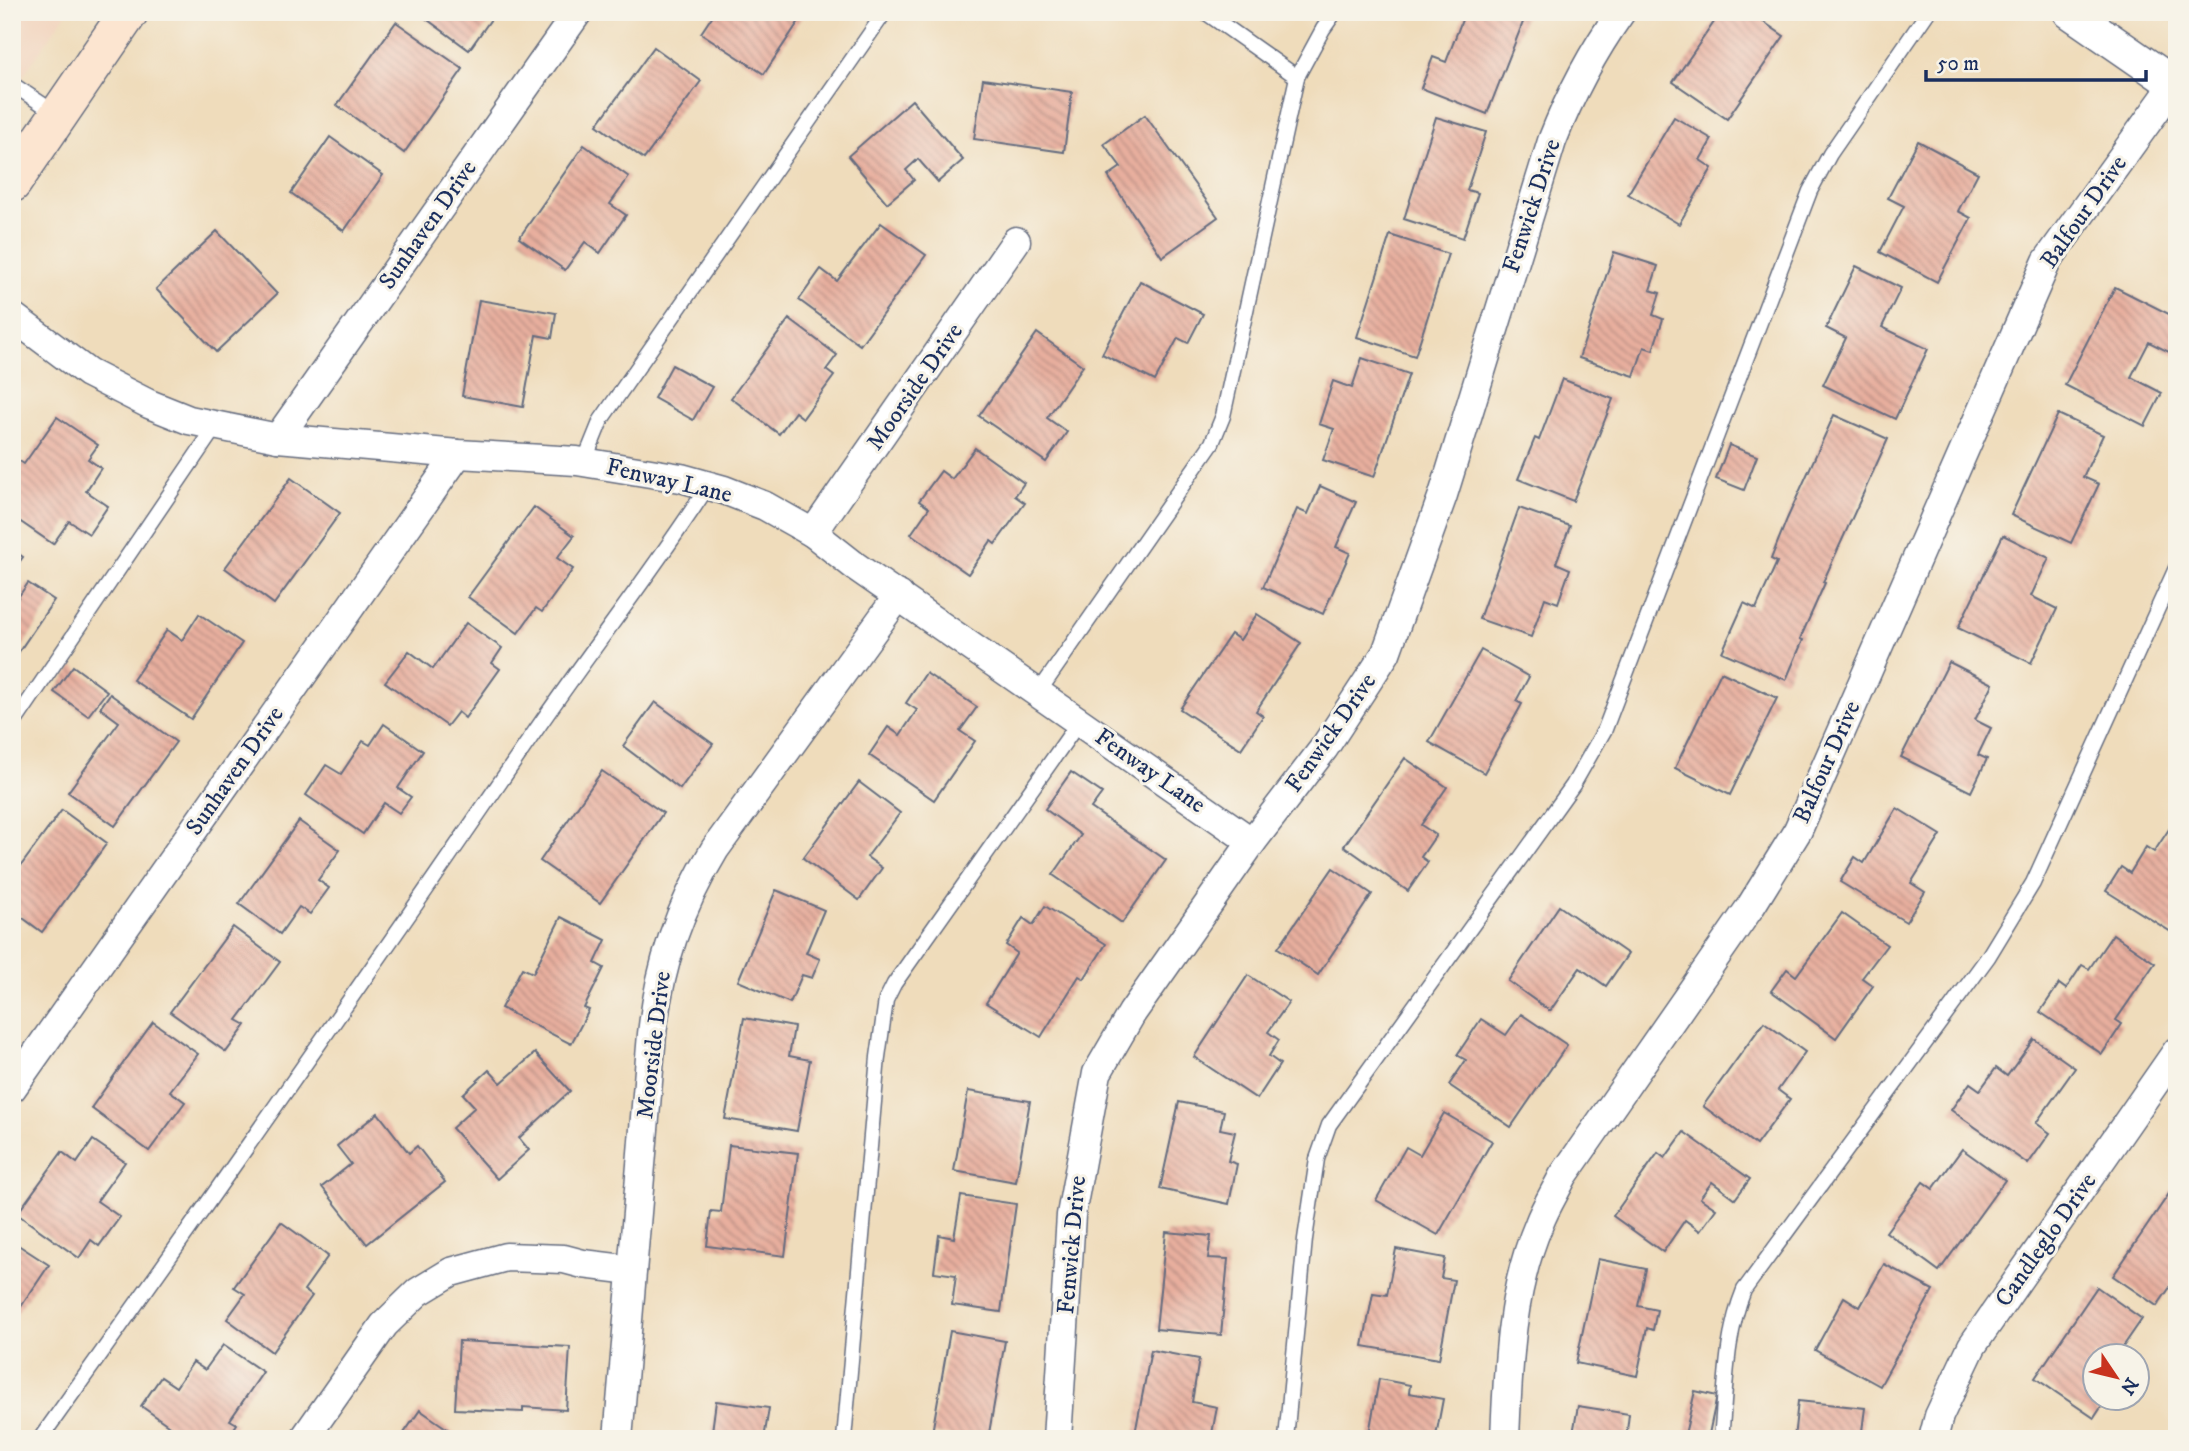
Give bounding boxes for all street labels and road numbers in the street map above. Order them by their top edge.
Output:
street label: Fenwick Drive [1496,135,1568,277]
street label: Balfour Drive [2034,150,2134,274]
street label: Sunhaven Drive [372,155,484,295]
street label: Moorside Drive [860,318,970,456]
street label: Fenway Lane [603,452,735,510]
street label: Fenwick Drive [1279,667,1383,798]
street label: Balfour Drive [1787,696,1867,828]
street label: Sunhaven Drive [179,701,291,841]
street label: Fenway Lane [1089,722,1211,820]
street label: Moorside Drive [630,969,678,1121]
street label: Candleglo Drive [1989,1167,2103,1313]
street label: Fenwick Drive [1051,1174,1093,1315]

